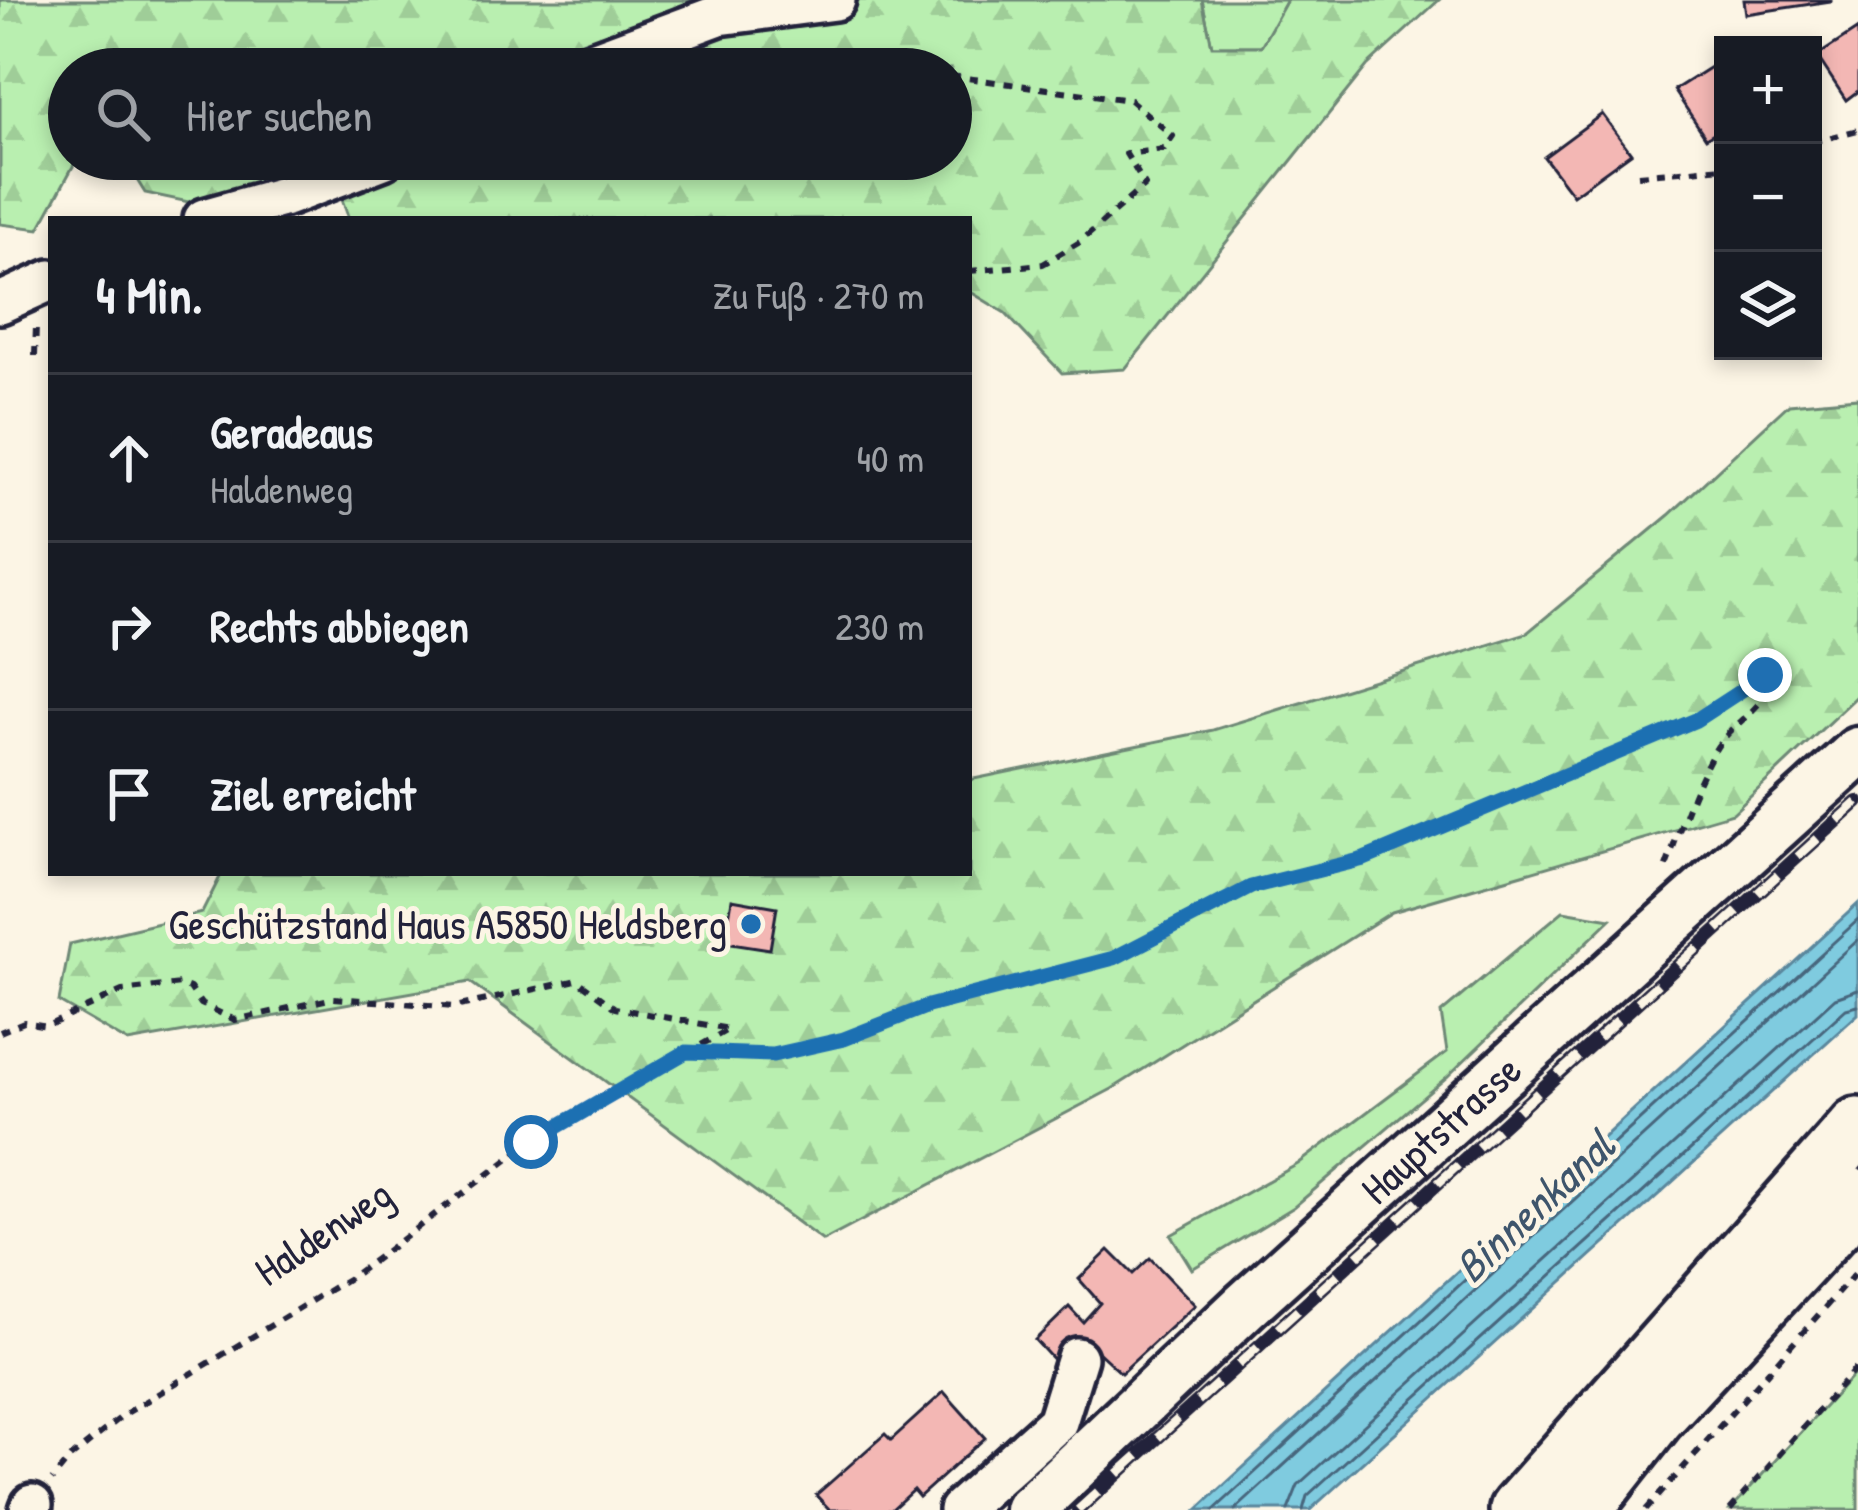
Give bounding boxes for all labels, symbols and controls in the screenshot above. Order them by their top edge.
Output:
map controls [1714,36,1822,360]
button: + [1714,36,1822,144]
search box [48,48,972,180]
icon: search [90,81,156,147]
text: Hier suchen [186,84,373,145]
button: − [1714,144,1822,252]
button: layers [1714,252,1822,360]
text: 4 Min. [96,260,203,329]
text: Zu Fuß · 270 m [713,268,924,321]
text: Geradeaus [210,401,373,462]
icon: ahead [96,425,162,491]
text: 40 m [856,431,924,484]
text: Haldenweg [210,462,353,515]
icon: right [96,593,162,659]
text: Rechts abbiegen [210,595,469,656]
text: 230 m [835,599,924,652]
route end [1738,648,1792,702]
icon: arrive [96,761,162,827]
text: Ziel erreicht [210,763,416,824]
place label: Geschützstand Haus A5850 Heldsberg [168,895,727,952]
marker: Geschützstand Haus A5850 Heldsberg [738,911,764,937]
street label: Hauptstrasse [1348,1041,1533,1216]
water label: Binnenkanal [1440,1114,1628,1295]
route start [504,1115,558,1169]
street label: Haldenweg [243,1165,403,1298]

